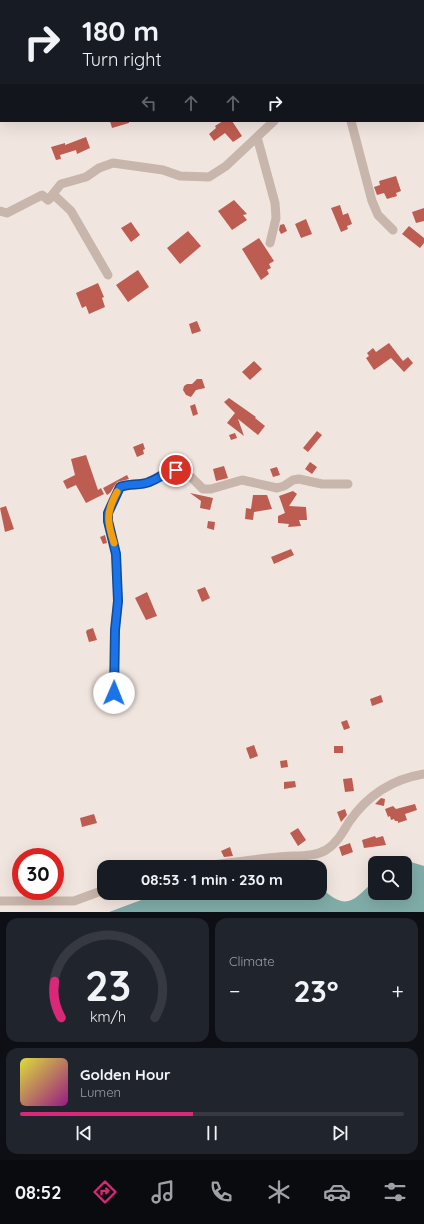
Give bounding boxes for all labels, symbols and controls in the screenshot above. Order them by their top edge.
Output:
text: 180 m [82,13,159,48]
icon: right [16,16,68,68]
text: Turn right [82,48,162,71]
icon: left [138,92,160,114]
icon: ahead [180,92,202,114]
icon: ahead [222,92,244,114]
icon: right [264,92,286,114]
pin [159,453,193,487]
icon: arrive [165,459,187,481]
position arrow [93,672,135,714]
speed limit sign: 30 [12,848,64,900]
map controls [368,856,412,900]
button: search [368,856,412,900]
text: 08:53 · 1 min · 230 m [141,870,283,889]
text: Climate [229,953,275,969]
text: 23 [84,959,131,1011]
text: 23° [294,972,339,1010]
text: − [229,977,240,1005]
text: + [392,977,404,1005]
text: km/h [89,1008,126,1026]
text: Golden Hour [80,1065,171,1084]
text: Lumen [80,1084,121,1100]
icon: previous [73,1122,95,1144]
icon: pause [201,1122,223,1144]
icon: next [329,1122,351,1144]
icon: directions [91,1178,119,1206]
icon: music [149,1178,177,1206]
icon: phone [207,1178,235,1206]
icon: climate [265,1178,293,1206]
icon: car [323,1178,351,1206]
icon: filters [381,1178,409,1206]
text: 08:52 [15,1181,61,1204]

